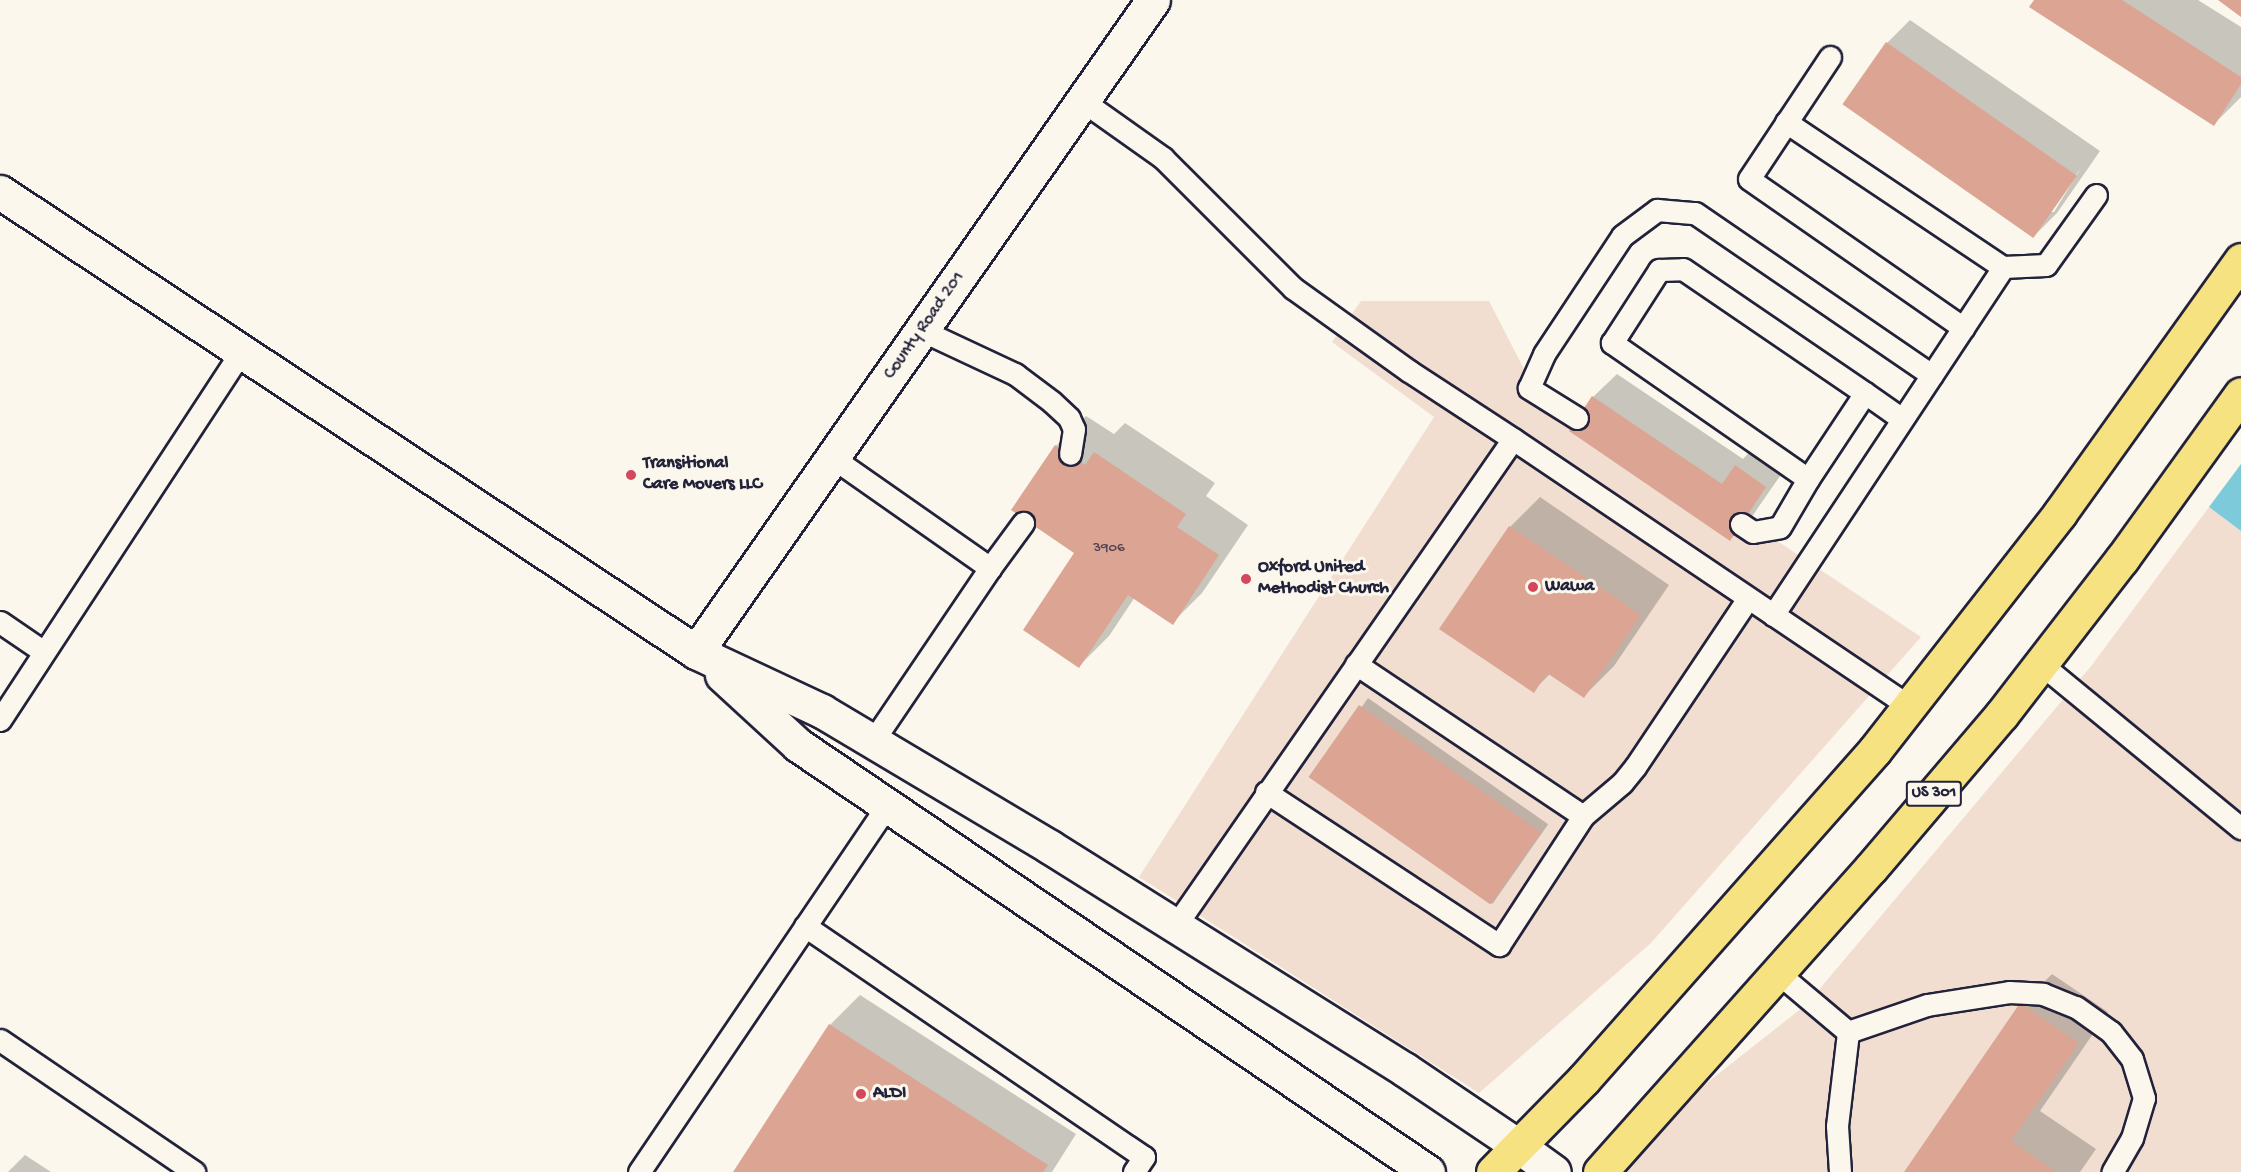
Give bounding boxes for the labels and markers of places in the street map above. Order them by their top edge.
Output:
place label: Transitional Care Movers LLC [643,454,762,496]
marker: Transitional Care Movers LLC [624,468,638,482]
place label: Oxford United Methodist Church [1258,558,1389,600]
marker: Oxford United Methodist Church [1239,572,1253,586]
place label: Wawa [1545,576,1594,598]
marker: Wawa [1526,580,1540,594]
place label: ALDI [873,1083,906,1105]
marker: ALDI [854,1087,868,1101]

